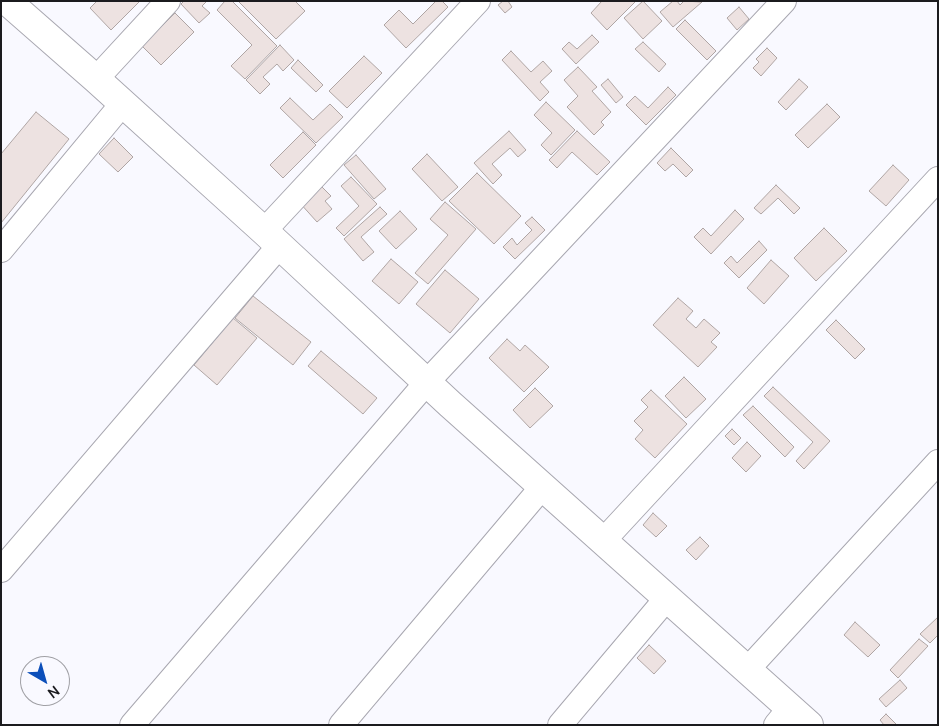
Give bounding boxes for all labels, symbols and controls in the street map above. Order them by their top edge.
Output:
north arrow [20,656,70,706]
text: N [44,682,64,703]

